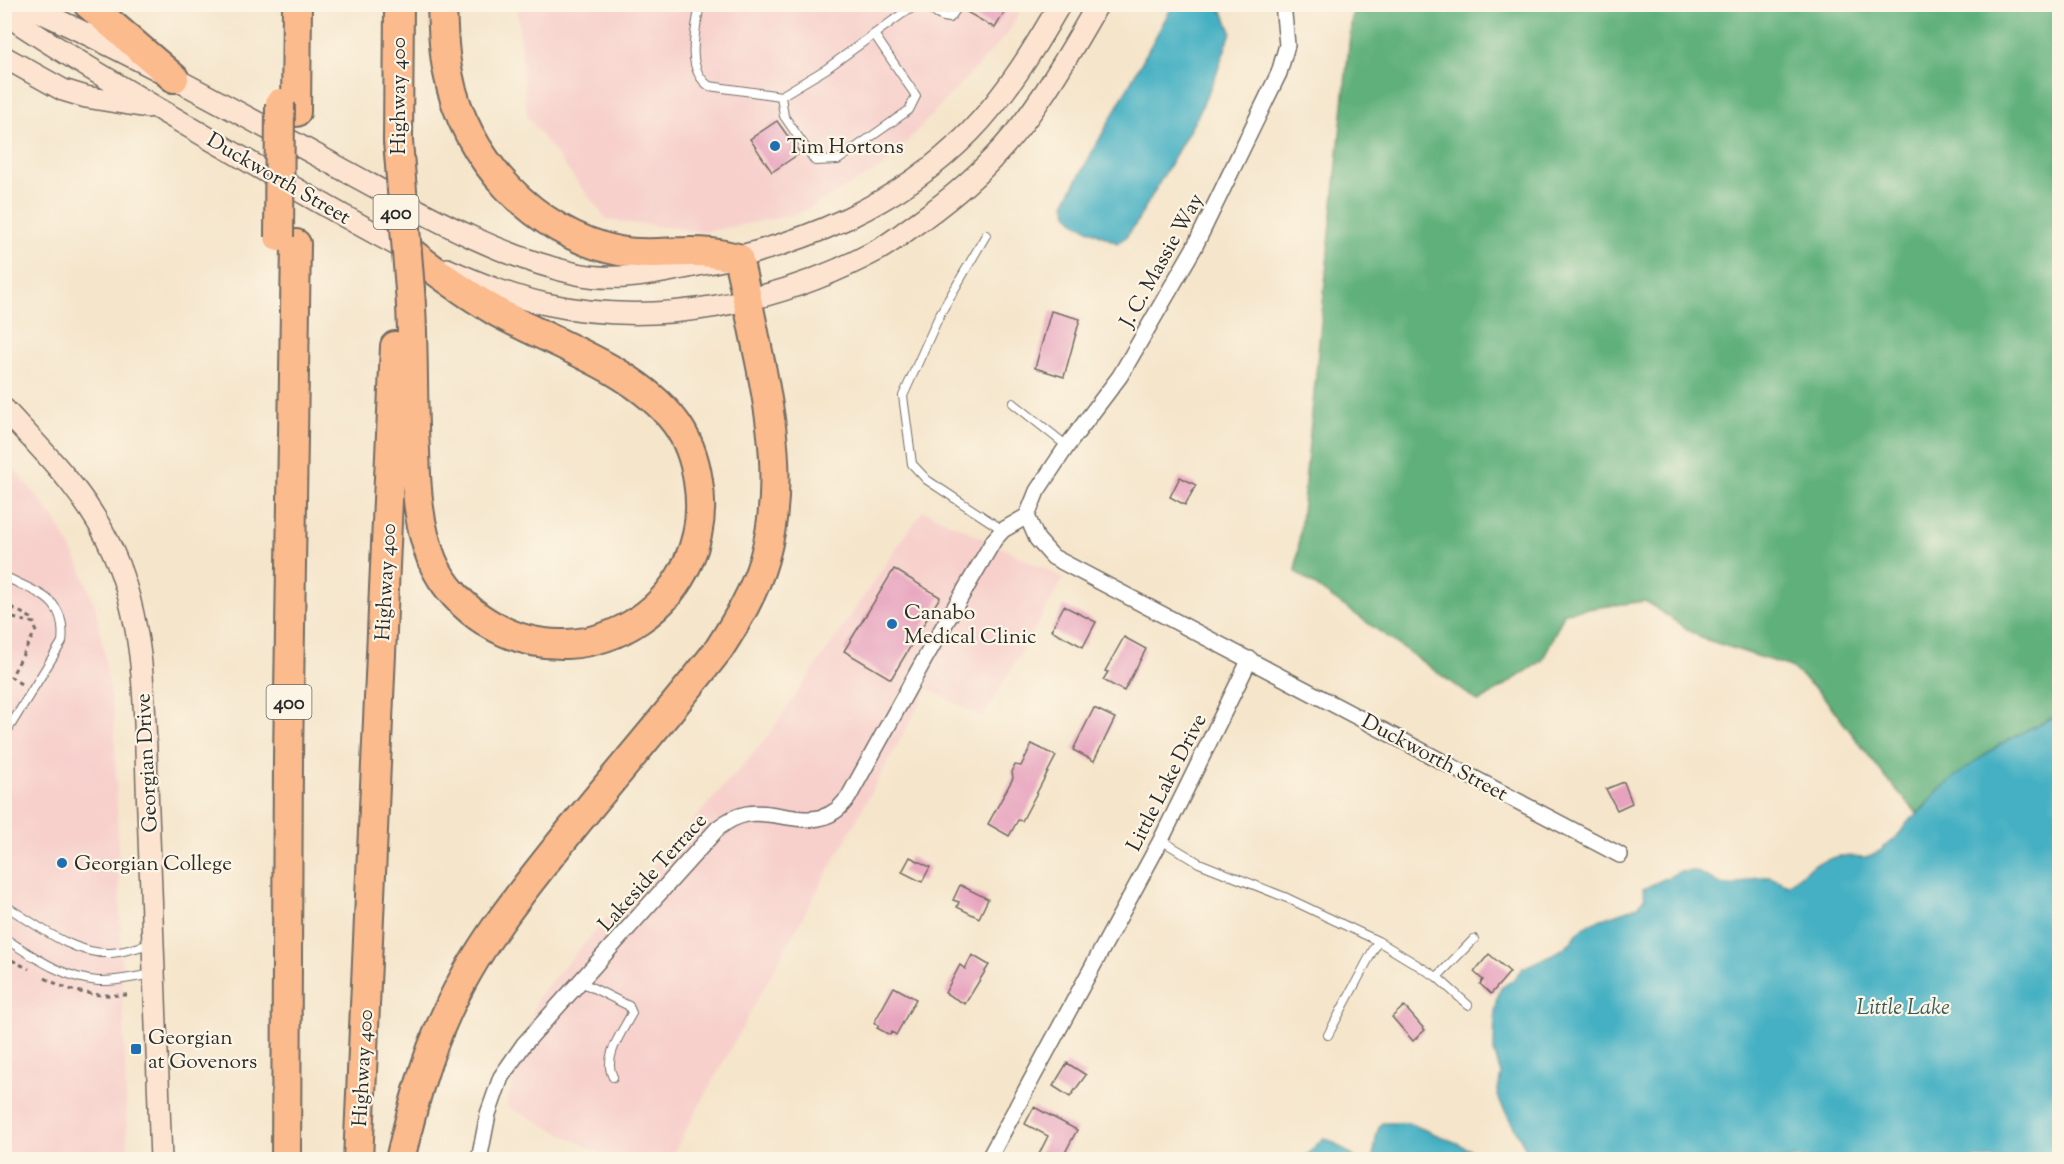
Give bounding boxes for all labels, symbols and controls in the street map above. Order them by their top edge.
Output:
street label: Highway 400 [385,37,415,155]
street label: Duckworth Street [200,126,356,233]
place label: Tim Hortons [787,133,904,163]
marker: Tim Hortons [768,139,782,153]
street label: J. C. Massie Way [1113,188,1212,334]
road number: 400 [374,195,418,229]
street label: Highway 400 [369,523,405,642]
place label: Canabo Medical Clinic [904,599,1037,653]
marker: Canabo Medical Clinic [885,617,899,631]
road number: 400 [266,685,312,719]
street label: Georgian Drive [129,692,167,833]
street label: Duckworth Street [1356,708,1513,810]
street label: Little Lake Drive [1120,709,1215,857]
street label: Lakeside Terrace [592,807,715,939]
place label: Georgian College [74,850,232,880]
marker: Georgian College [55,856,69,870]
water label: Little Lake [1856,993,1950,1025]
street label: Highway 400 [346,1009,382,1128]
place label: Georgian at Govenors [148,1024,257,1078]
marker: Georgian at Govenors [129,1042,143,1056]

